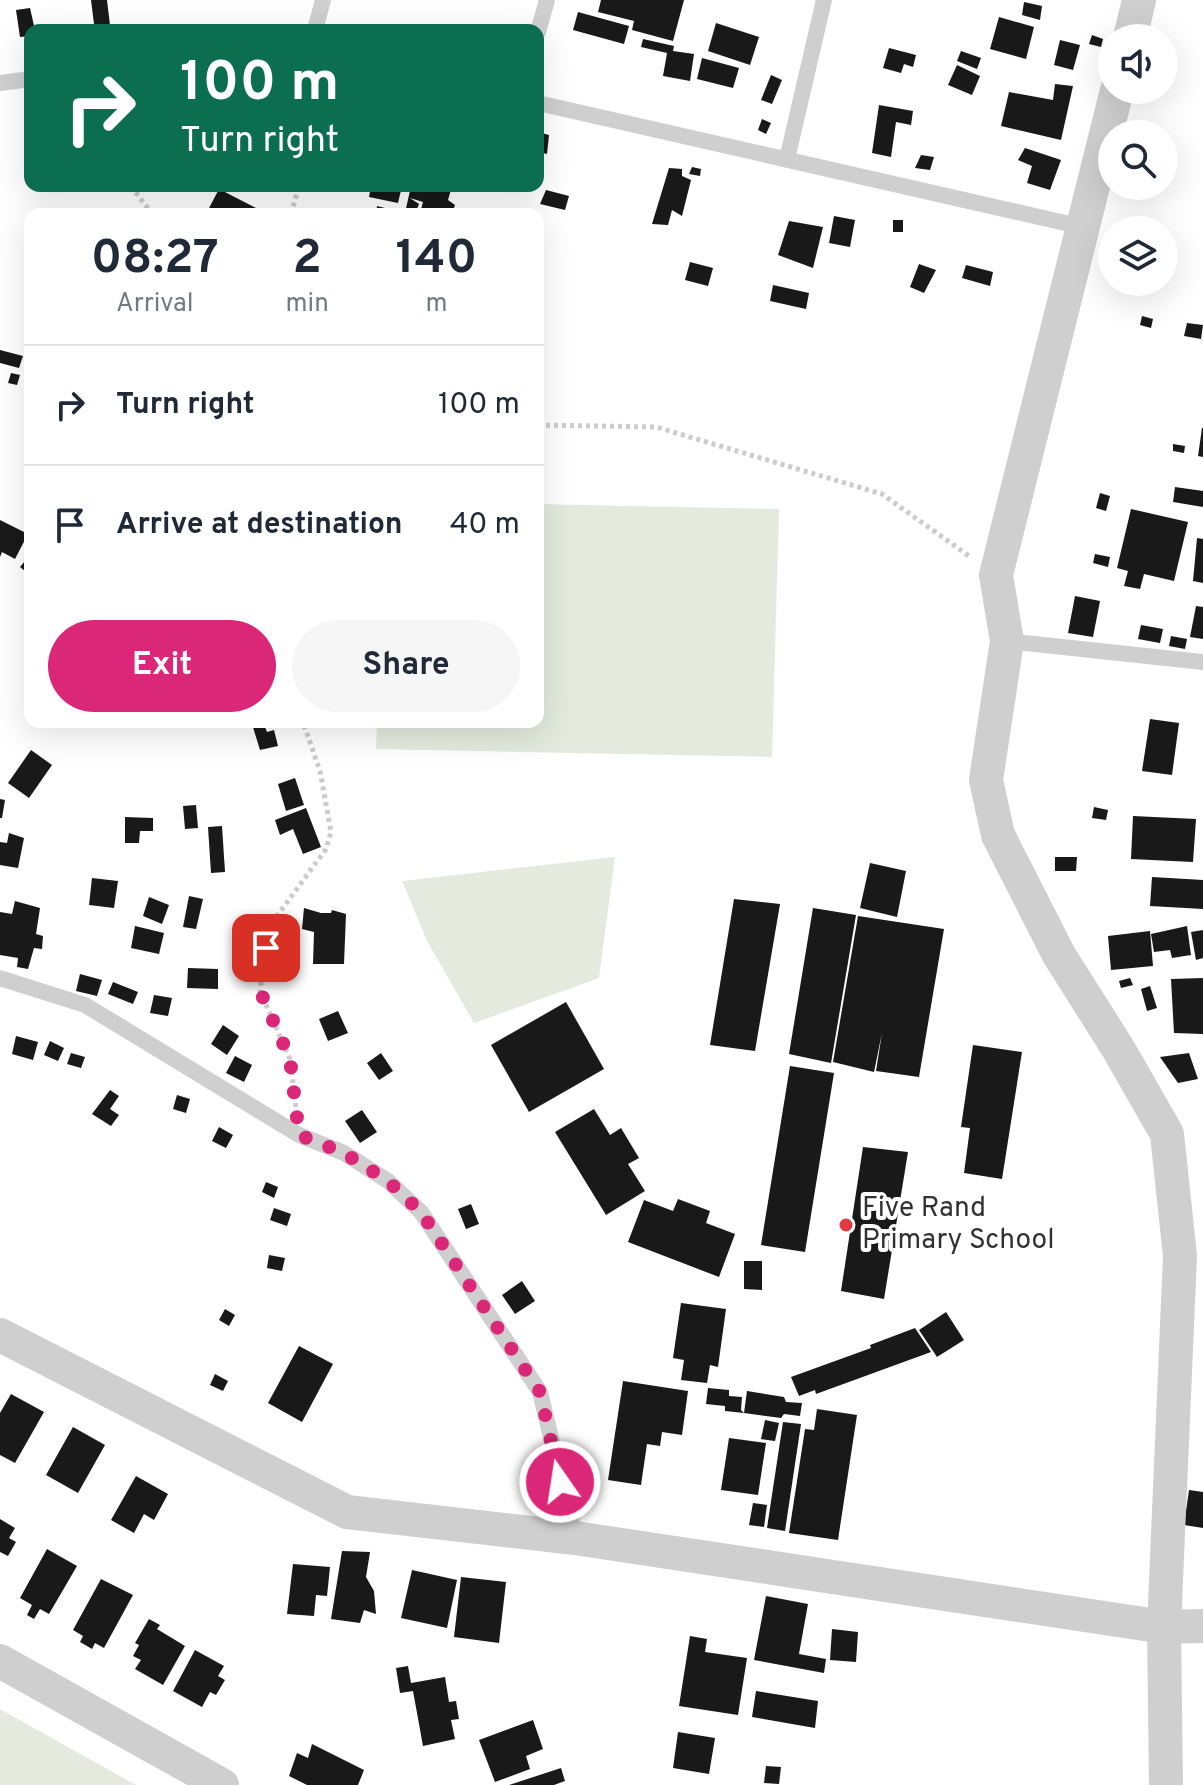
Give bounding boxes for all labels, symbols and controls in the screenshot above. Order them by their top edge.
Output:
map controls [1098,24,1178,296]
button: sound [1098,24,1178,104]
text: 100 m [180,50,339,120]
icon: right [48,56,152,160]
text: Turn right [180,119,339,165]
button: search [1098,120,1178,200]
button: layers [1098,216,1178,296]
text: 08:27 [91,230,219,290]
text: 2 [293,230,322,290]
text: 140 [396,230,477,290]
text: Arrival [116,288,194,321]
text: min [286,288,329,321]
text: m [425,288,447,321]
icon: right [48,383,92,427]
text: Turn right [116,387,254,424]
text: 100 m [438,387,520,424]
icon: arrive [48,503,92,547]
text: Arrive at destination [116,507,402,544]
text: 40 m [450,507,520,544]
button: Exit [48,620,276,712]
button: Share [292,620,520,712]
pin [232,914,300,982]
icon: arrive [244,926,288,970]
place label: Five Rand Primary School [862,1191,1054,1259]
marker: Five Rand Primary School [837,1216,855,1234]
position arrow [518,1440,602,1524]

